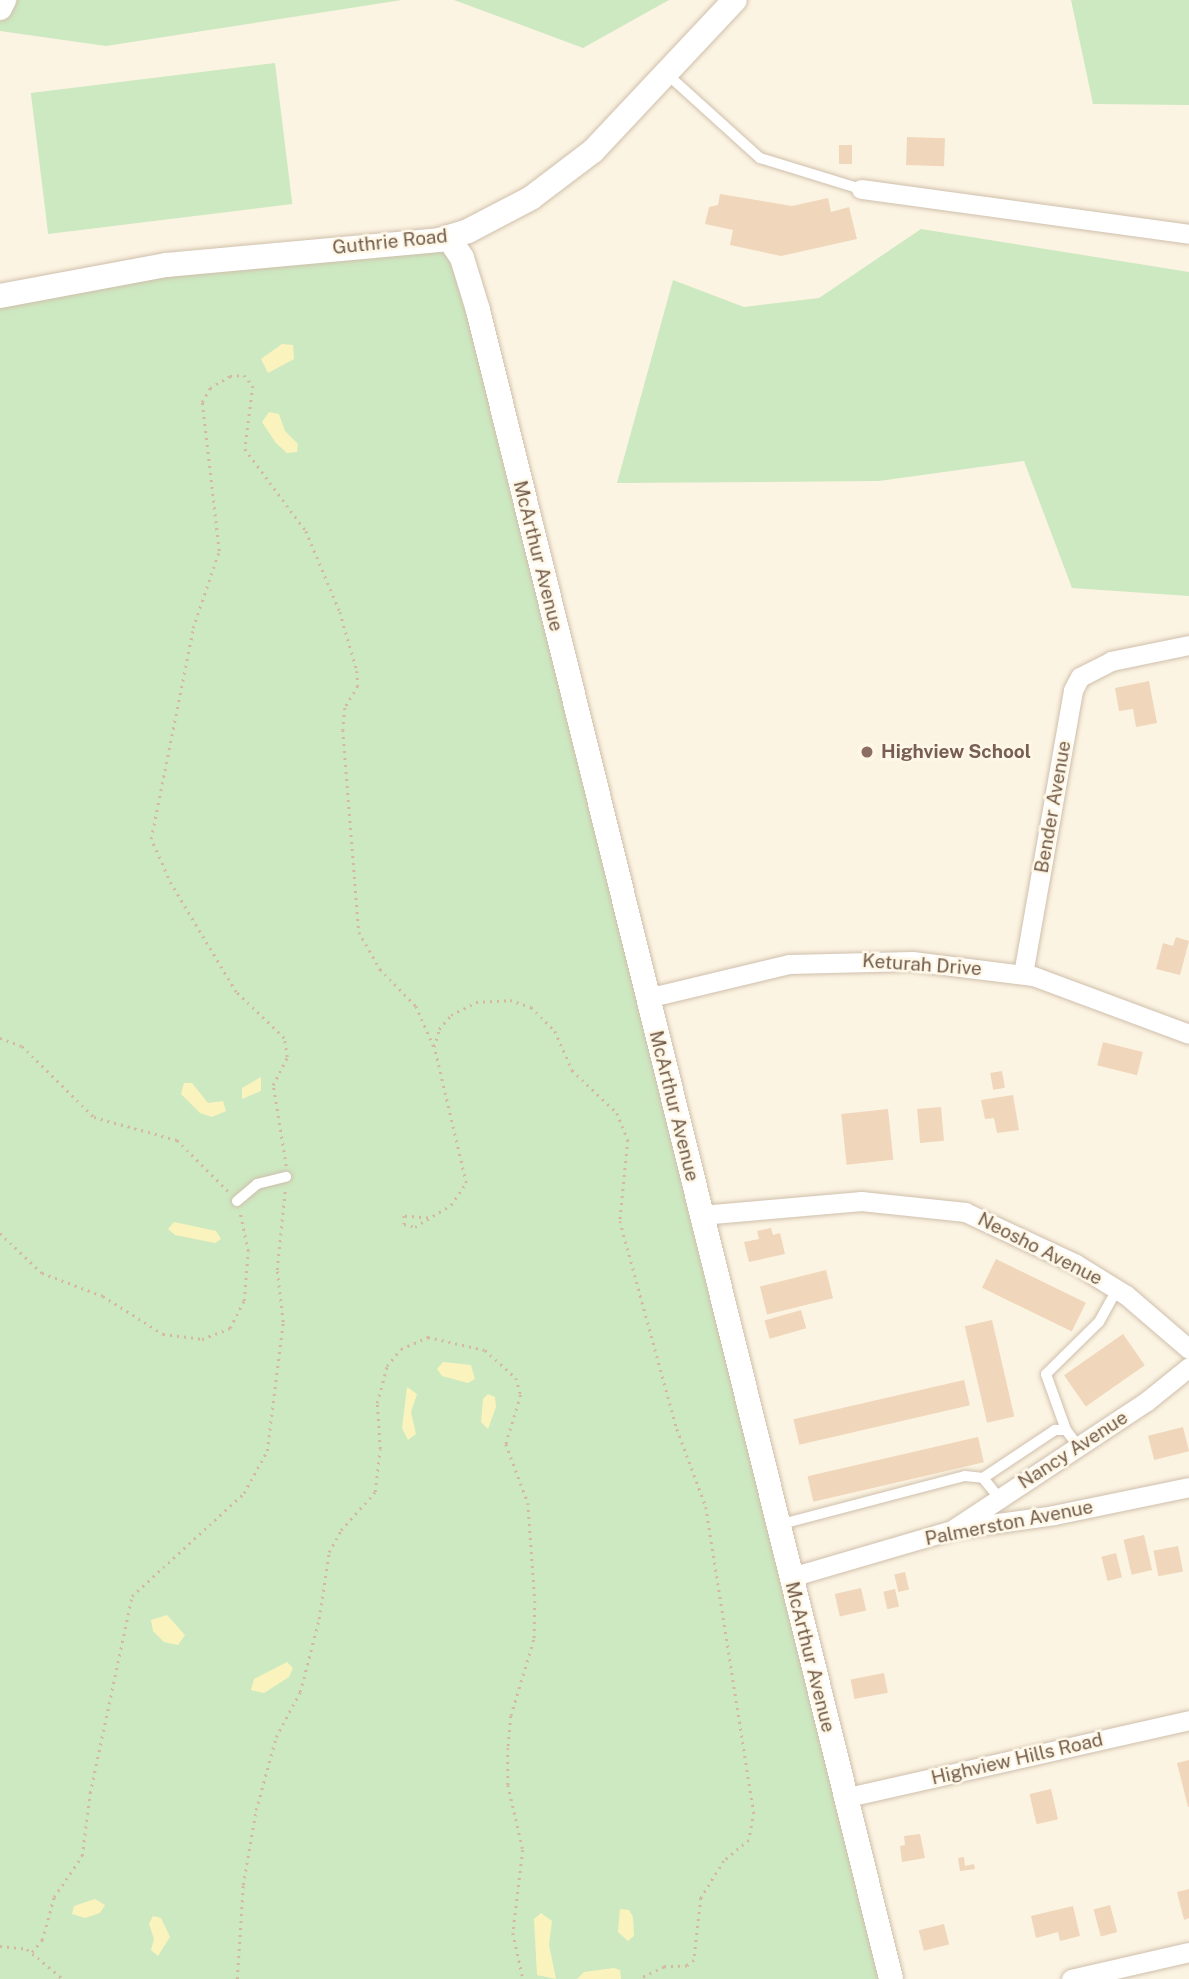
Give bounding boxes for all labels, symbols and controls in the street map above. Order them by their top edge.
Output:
street label: Guthrie Road [331,225,449,259]
street label: McArthur Avenue [508,478,568,634]
street label: Bender Avenue [1030,739,1076,875]
place label: Highview School [881,741,1031,763]
marker: Highview School [859,744,875,760]
street label: Keturah Drive [861,949,983,981]
street label: McArthur Avenue [644,1028,704,1184]
street label: Neosho Avenue [974,1208,1106,1290]
street label: Nancy Avenue [1014,1406,1132,1494]
street label: Palmerston Avenue [923,1496,1095,1550]
street label: McArthur Avenue [780,1579,840,1735]
street label: Highview Hills Road [929,1728,1105,1790]

